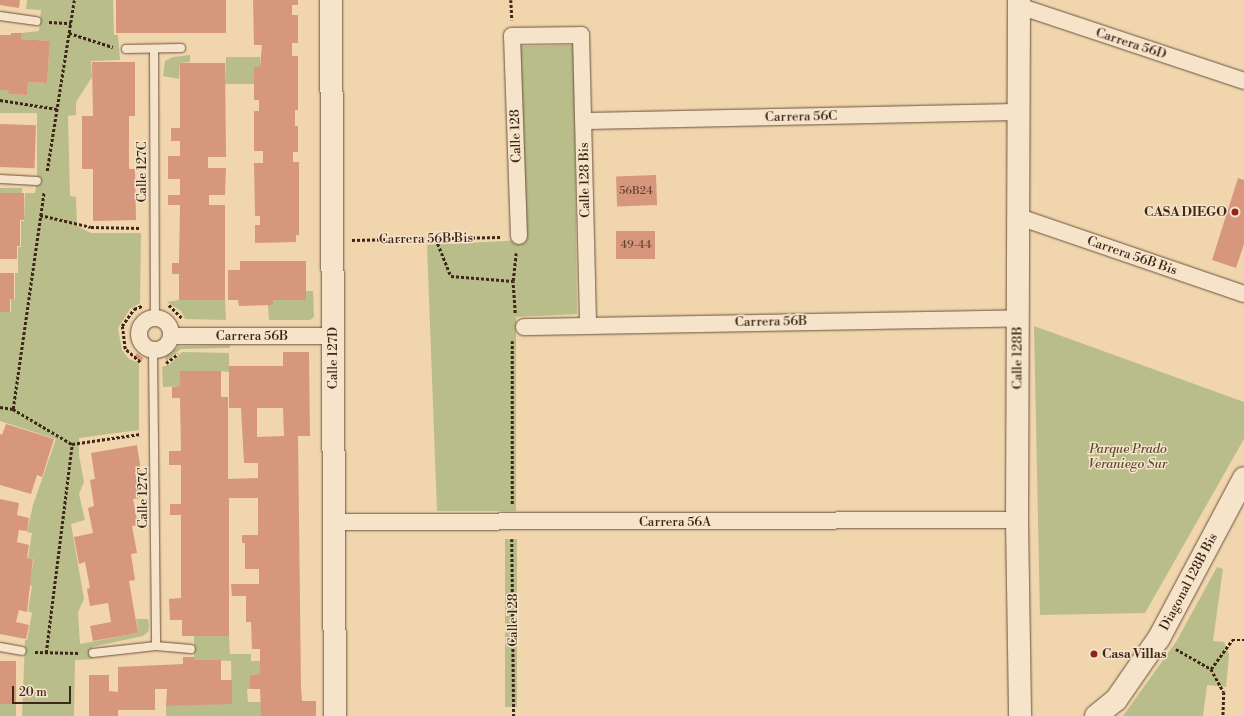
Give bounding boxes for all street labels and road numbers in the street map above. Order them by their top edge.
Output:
street label: Carrera 56D [1094,25,1168,63]
street label: Calle 128 [507,109,525,163]
street label: Carrera 56C [765,109,837,125]
street label: Calle 127C [134,141,150,203]
street label: Calle 128 Bis [577,142,593,218]
street label: Carrera 56B Bis [379,230,473,248]
street label: Carrera 56B Bis [1085,233,1179,279]
street label: Carrera 56B [735,314,807,330]
street label: Calle 127D [325,327,341,389]
street label: Calle 128B [1010,327,1026,389]
street label: Carrera 56B [216,328,288,344]
street label: Calle 127C [135,467,151,529]
street label: Carrera 56A [639,514,711,530]
street label: Diagonal 128B Bis [1157,531,1221,633]
street label: Calle 128 [505,593,521,647]

